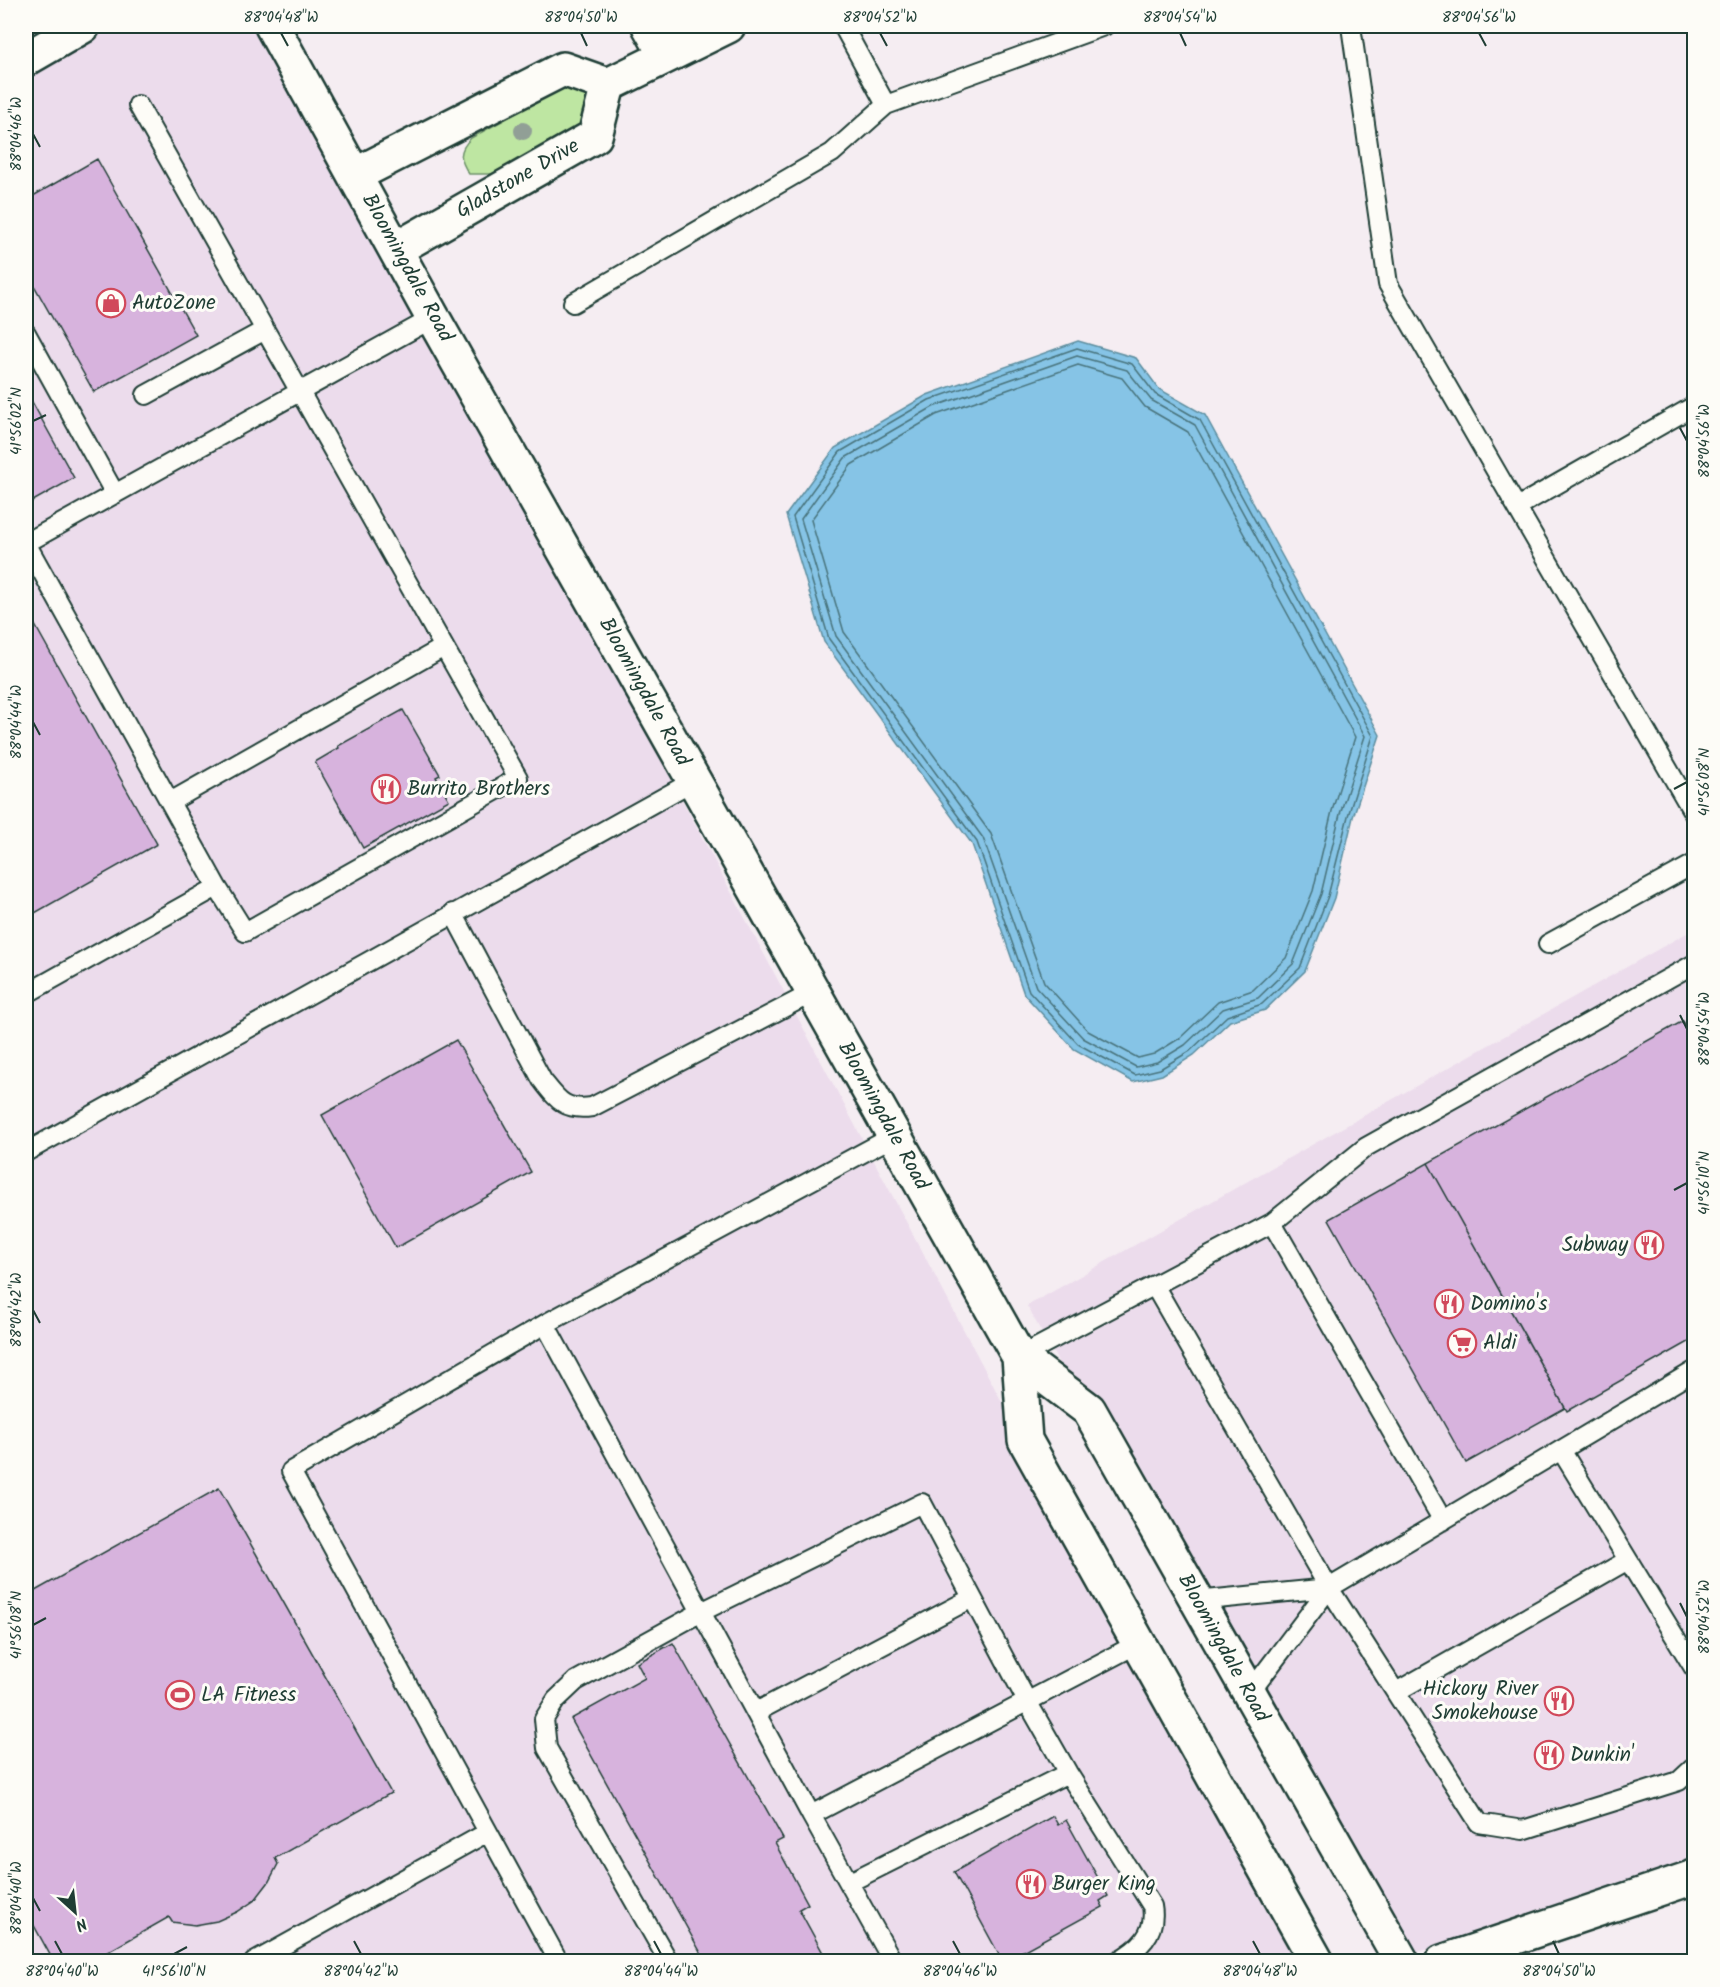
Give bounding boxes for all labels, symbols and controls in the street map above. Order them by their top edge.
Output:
text: 88°04'48"W [243,6,319,30]
text: 88°04'50"W [544,6,618,30]
text: 88°04'52"W [843,6,918,30]
text: 88°04'54"W [1143,6,1217,30]
text: 88°04'56"W [1442,6,1516,30]
text: 88°04'46"W [5,97,29,171]
street label: Gladstone Drive [450,130,586,228]
street label: Bloomingdale Road [352,187,462,349]
shop icon: AutoZone [95,287,127,319]
place label: AutoZone [132,287,216,320]
text: 41°56'02"N [5,387,29,455]
text: 88°04'56"W [1693,404,1717,478]
street label: Bloomingdale Road [589,611,699,773]
text: 88°04'44"W [5,685,29,759]
text: 41°56'08"N [1693,748,1717,816]
restaurant icon: Burrito Brothers [370,773,402,805]
place label: Burrito Brothers [407,773,550,806]
text: 88°04'54"W [1693,992,1717,1066]
street label: Bloomingdale Road [828,1035,938,1197]
text: 41°56'10"N [1693,1151,1717,1215]
place label: Subway [1562,1229,1628,1262]
restaurant icon: Subway [1633,1229,1665,1261]
text: 88°04'42"W [5,1272,29,1347]
restaurant icon: Domino's [1433,1288,1465,1320]
place label: Domino's [1470,1288,1548,1321]
supermarket icon: Aldi [1446,1327,1478,1359]
place label: Aldi [1483,1327,1517,1360]
street label: Bloomingdale Road [1168,1567,1278,1729]
text: 88°04'52"W [1693,1579,1717,1654]
text: 41°56'08"N [5,1591,29,1659]
place label: Hickory River Smokehouse [1422,1673,1539,1730]
sports icon: LA Fitness [164,1679,196,1711]
place label: LA Fitness [201,1679,296,1712]
restaurant icon: Hickory River Smokehouse [1543,1685,1575,1717]
restaurant icon: Dunkin' [1533,1739,1565,1771]
place label: Dunkin' [1570,1739,1635,1772]
text: 88°04'40"W [5,1861,29,1935]
restaurant icon: Burger King [1015,1868,1047,1900]
place label: Burger King [1052,1868,1156,1901]
north arrow [45,1882,105,1942]
text: N [71,1911,91,1937]
text: 88°04'40"W [25,1960,99,1984]
text: 41°56'10"N [142,1960,206,1984]
text: 88°04'42"W [324,1960,399,1984]
text: 88°04'44"W [624,1960,698,1984]
text: 88°04'46"W [923,1960,997,1984]
text: 88°04'48"W [1222,1960,1298,1984]
text: 88°04'50"W [1522,1960,1596,1984]

